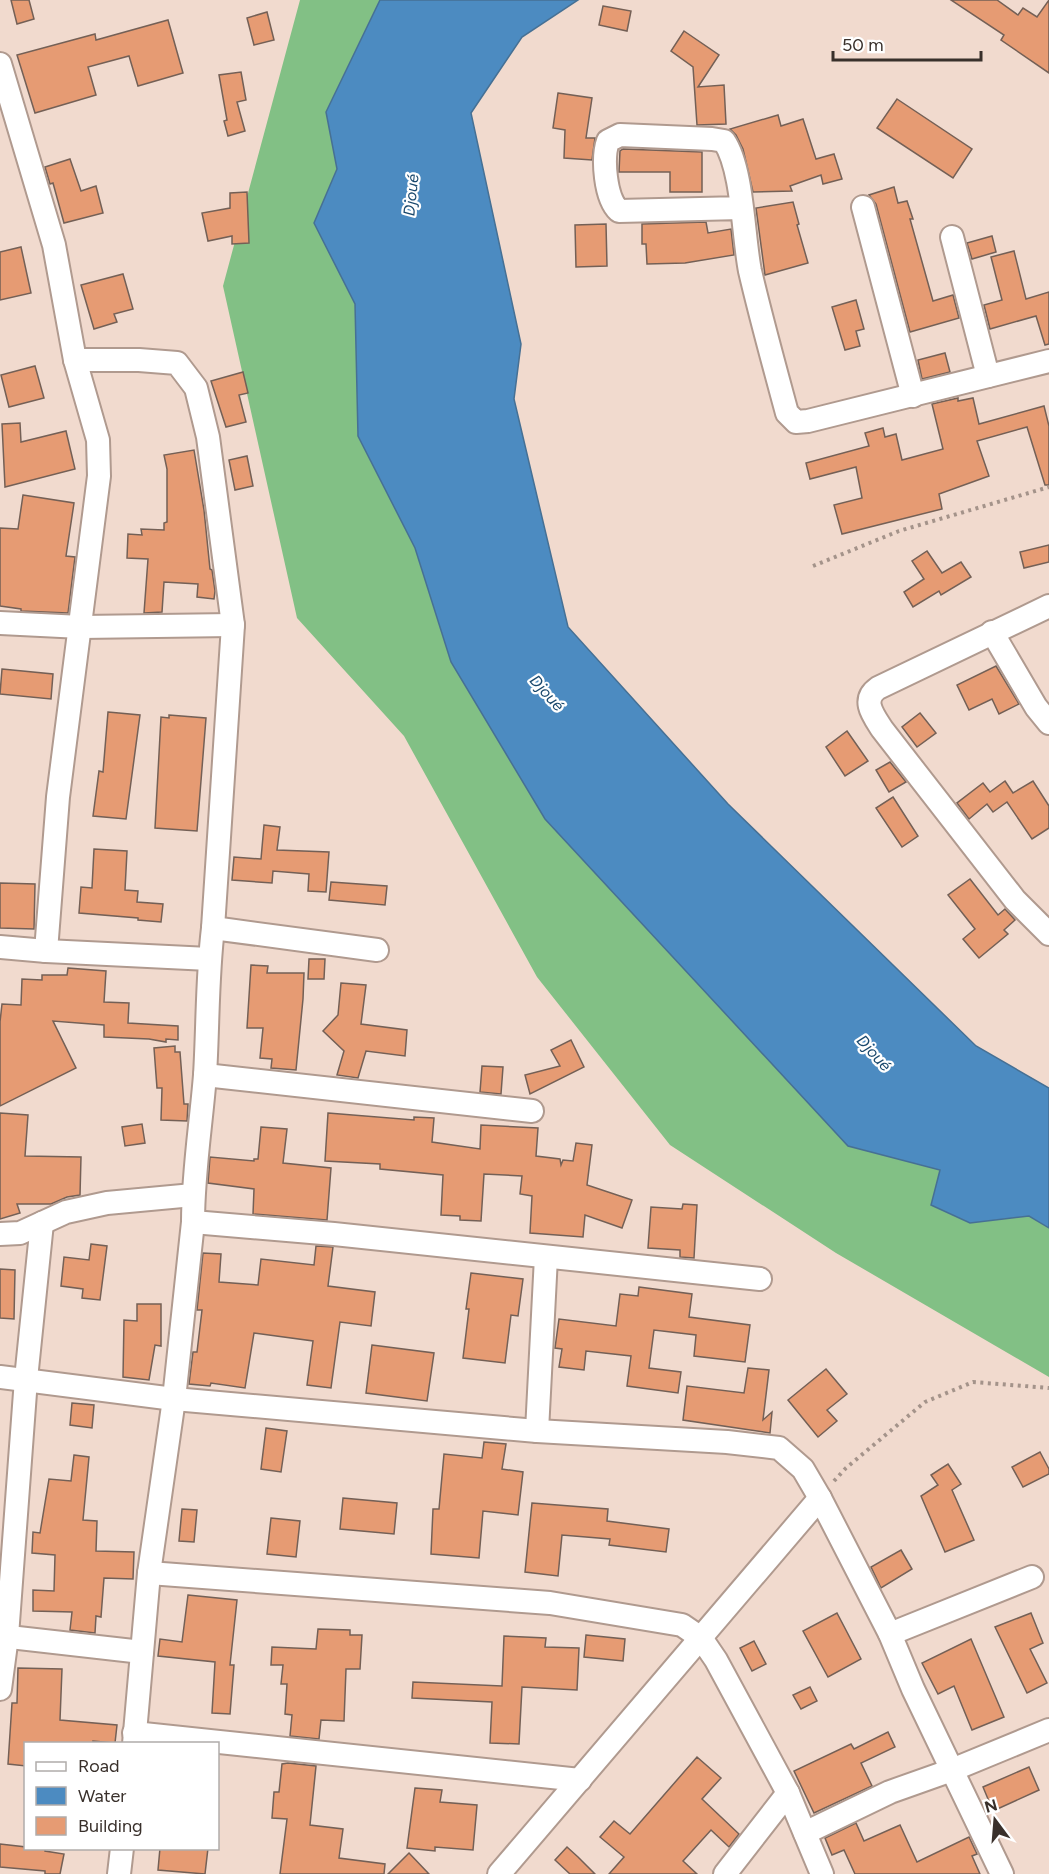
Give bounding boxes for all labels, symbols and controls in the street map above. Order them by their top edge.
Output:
scale bar [833,24,982,62]
text: 50 m [842,34,884,56]
water label: Djoué [399,173,423,217]
water label: Djoué [526,671,568,715]
water label: Djoué [853,1031,895,1075]
legend [24,1742,219,1850]
text: Road [78,1755,119,1777]
text: Water [78,1785,126,1807]
north arrow [965,1790,1025,1850]
text: N [982,1795,1000,1817]
text: Building [78,1815,143,1837]

